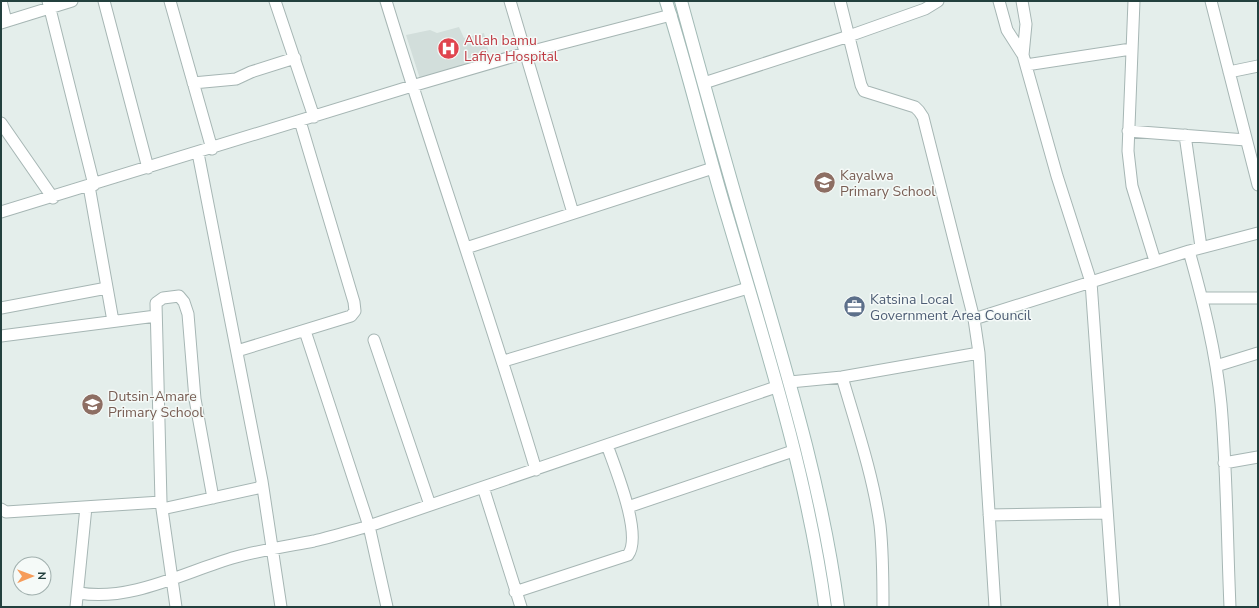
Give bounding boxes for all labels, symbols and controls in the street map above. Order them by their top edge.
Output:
place label: Allah bamu Lafiya Hospital [464,31,559,66]
hospital icon: Allah bamu Lafiya Hospital [436,35,462,61]
place label: Kayalwa Primary School [840,166,936,201]
school or university icon: Kayalwa Primary School [812,170,838,196]
place label: Katsina Local Government Area Council [870,290,1032,325]
office icon: Katsina Local Government Area Council [841,294,867,320]
place label: Dutsin-Amare Primary School [108,387,204,422]
school or university icon: Dutsin-Amare Primary School [79,391,105,417]
north arrow [12,556,52,596]
text: N [34,572,49,580]

